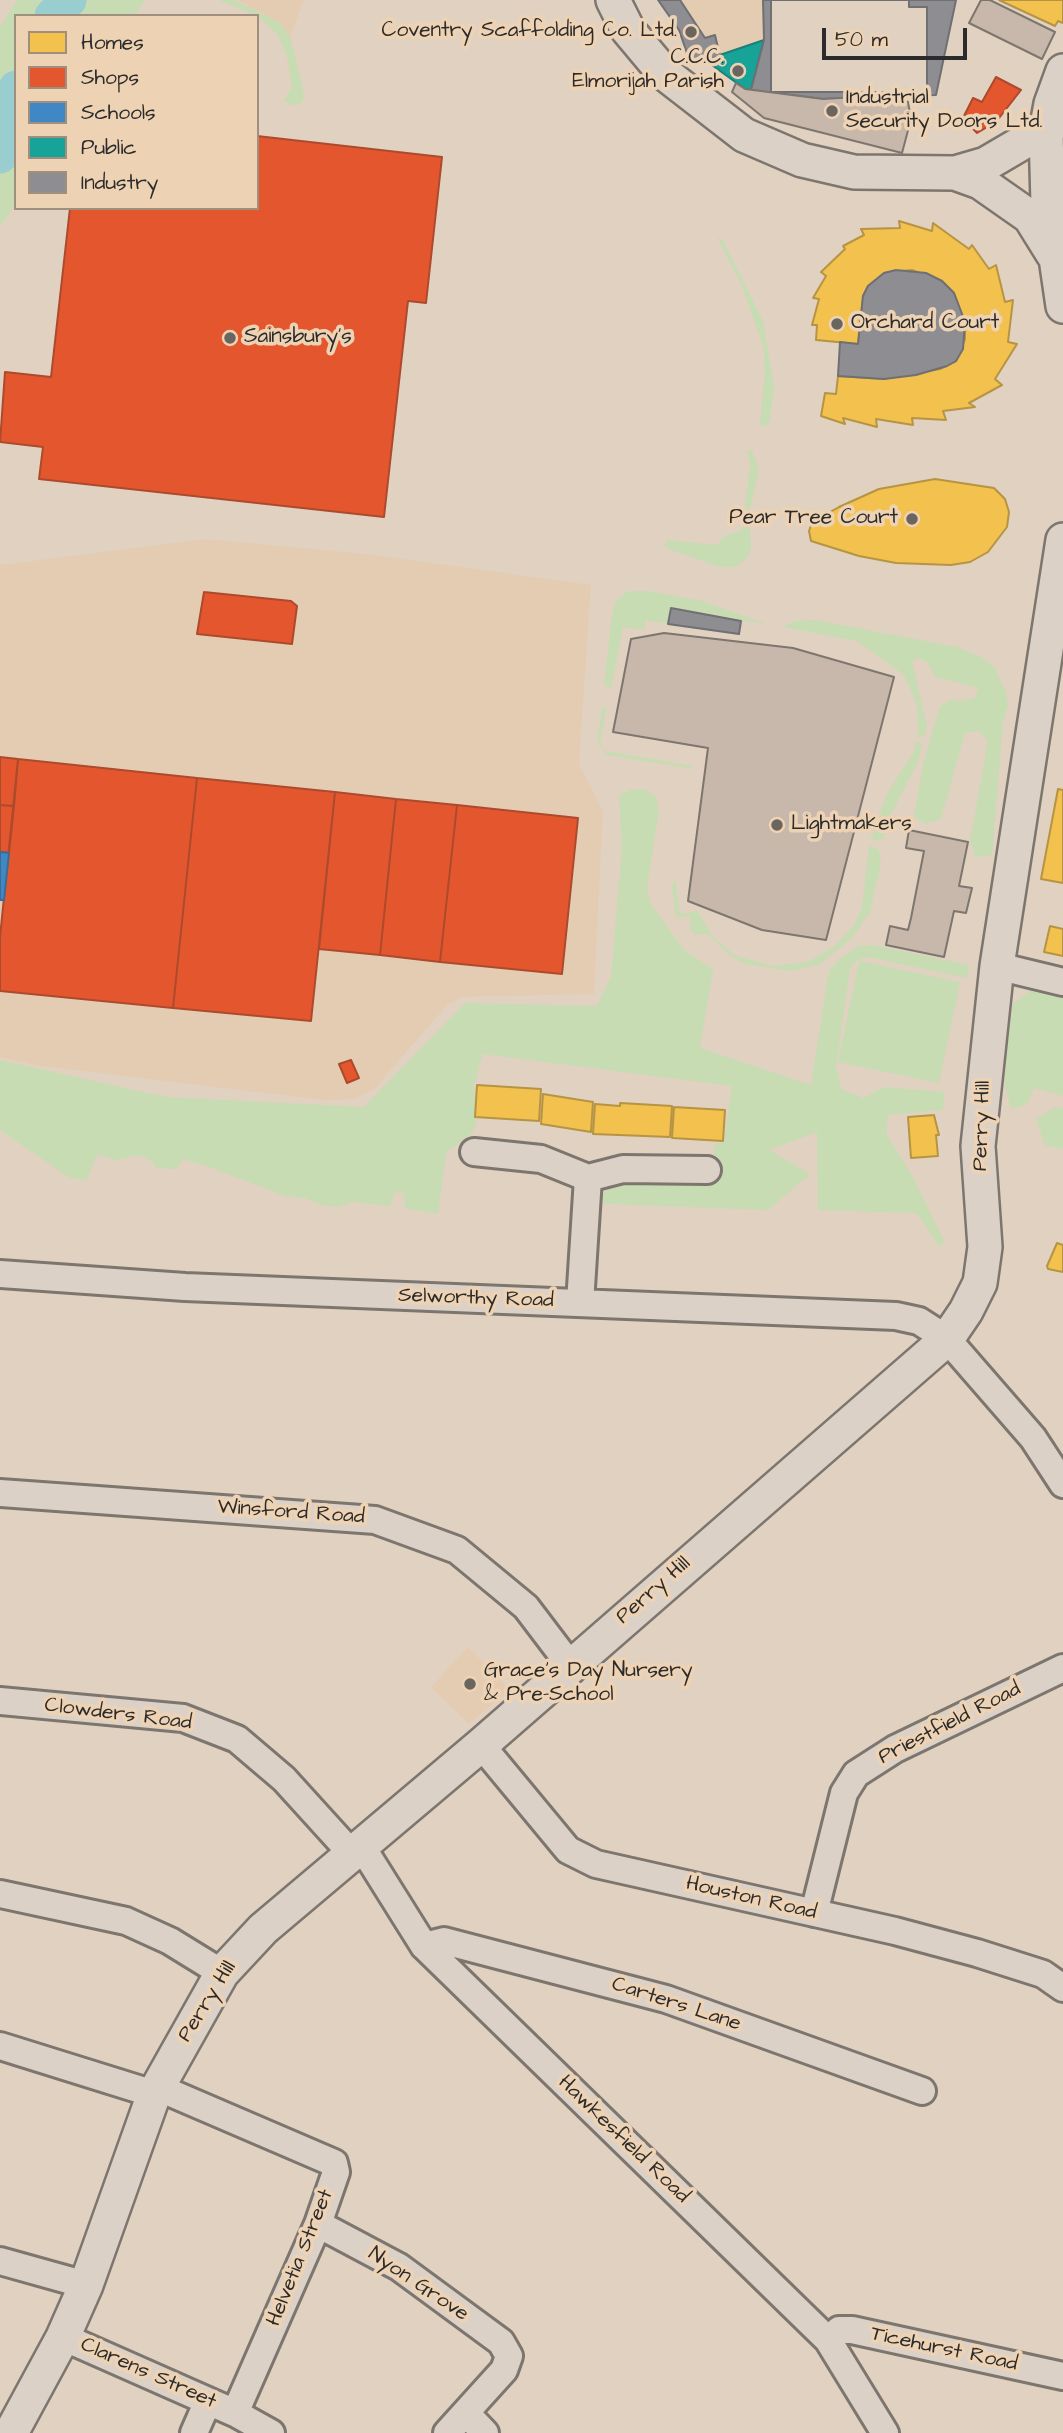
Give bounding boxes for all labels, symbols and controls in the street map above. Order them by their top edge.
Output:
legend [14,14,259,210]
scale bar [825,14,970,58]
place label: Coventry Scaffolding Co. Ltd. [382,19,677,45]
marker: Coventry Scaffolding Co. Ltd. [683,24,699,40]
text: 50 m [835,25,888,54]
text: Homes [81,28,144,57]
place label: C.C.C. Elmorijah Parish [572,46,724,96]
text: Shops [81,63,139,92]
marker: C.C.C. Elmorijah Parish [730,63,746,79]
place label: Industrial Security Doors Ltd. [846,86,1043,136]
text: Schools [81,98,156,127]
marker: Industrial Security Doors Ltd. [824,103,840,119]
text: Public [81,133,137,162]
text: Industry [81,168,158,197]
place label: Orchard Court [851,311,999,337]
marker: Orchard Court [829,316,845,332]
place label: Sainsbury's [244,325,352,351]
marker: Sainsbury's [222,330,238,346]
place label: Pear Tree Court [729,506,898,532]
marker: Pear Tree Court [904,511,920,527]
place label: Lightmakers [791,812,912,838]
marker: Lightmakers [769,817,785,833]
street label: Perry Hill [969,1080,997,1172]
street label: Selworthy Road [398,1284,554,1314]
street label: Winsford Road [217,1495,365,1531]
street label: Perry Hill [612,1552,696,1630]
place label: Grace’s Day Nursery & Pre-School [484,1659,692,1709]
marker: Grace’s Day Nursery & Pre-School [462,1676,478,1692]
street label: Priestfield Road [875,1677,1025,1771]
street label: Clowders Road [43,1693,193,1737]
street label: Houston Road [683,1872,819,1926]
street label: Perry Hill [173,1957,243,2047]
street label: Carters Lane [608,1972,744,2038]
street label: Hawkesfield Road [552,2071,694,2209]
street label: Helvetia Street [262,2186,340,2330]
street label: Nyon Grove [363,2242,473,2328]
street label: Ticehurst Road [868,2322,1020,2378]
street label: Clarens Street [76,2333,220,2415]

